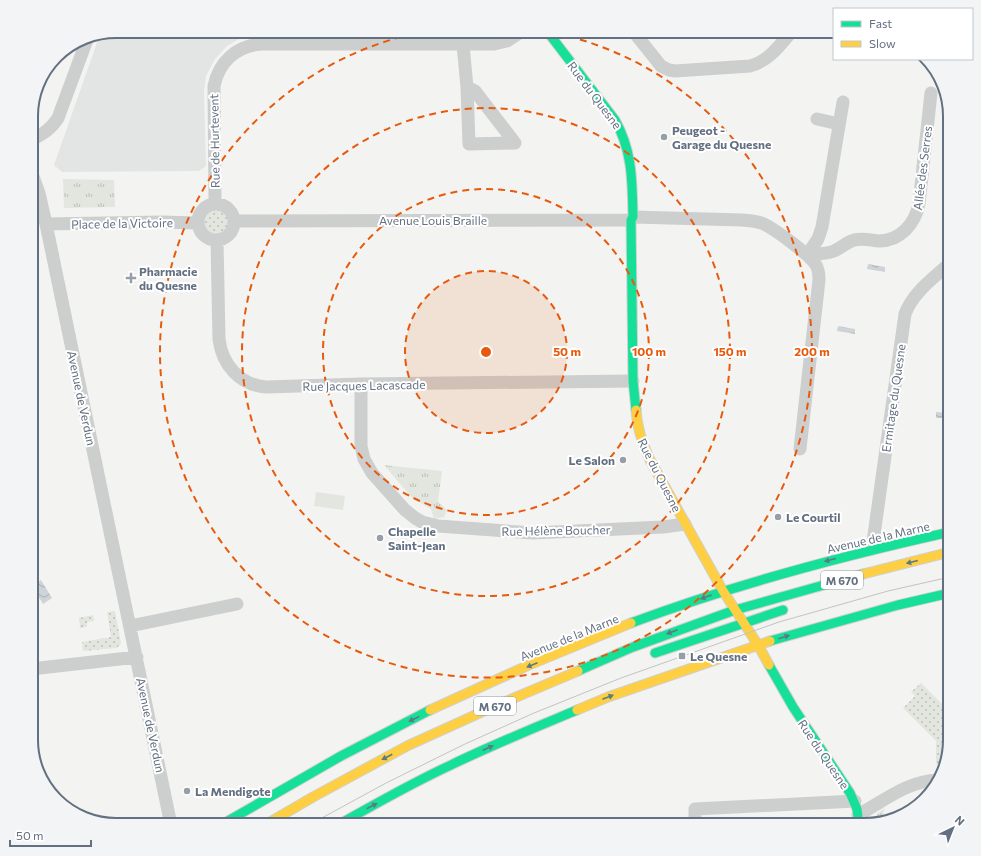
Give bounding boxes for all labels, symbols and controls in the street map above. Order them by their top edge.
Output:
legend [833,8,973,60]
text: Fast [869,16,892,30]
text: Slow [869,36,896,50]
street label: Rue du Quesne [565,59,625,131]
street label: Rue de Hurtevent [206,94,222,188]
place label: Peugeot - Garage du Quesne [672,123,771,151]
street label: Allée des Serres [910,125,934,211]
marker: Peugeot - Garage du Quesne [659,132,669,142]
street label: Avenue Louis Braille [379,213,487,227]
street label: Place de la Victoire [71,215,173,231]
place label: Pharmacie du Quesne [139,264,197,292]
marker: Pharmacie du Quesne [126,273,136,283]
street label: Ermitage du Quesne [878,343,908,453]
text: 50 m [553,344,581,358]
text: 100 m [632,344,666,358]
text: 150 m [713,344,747,358]
text: 200 m [794,344,830,358]
centre of rings [479,345,493,359]
street label: Avenue de Verdun [65,349,99,447]
street label: Rue Jacques Lacascade [302,377,426,394]
street label: Rue du Quesne [635,436,685,514]
place label: Le Salon [569,453,615,467]
marker: Le Salon [618,455,628,465]
place label: Le Courtil [786,510,840,524]
marker: Le Courtil [773,512,783,522]
street label: Avenue de la Marne [825,518,931,556]
street label: Rue Hélène Boucher [501,522,611,538]
place label: Chapelle Saint-Jean [388,524,445,553]
marker: Chapelle Saint-Jean [375,533,385,543]
one-way arrow [824,557,836,563]
one-way arrow [906,559,918,565]
road number: M 670 [821,571,863,589]
one-way arrow [699,595,711,601]
street label: Avenue de la Marne [518,611,620,663]
one-way arrow [666,629,678,635]
one-way arrow [778,634,790,640]
place label: Le Quesne [690,649,747,663]
marker: Le Quesne [677,651,687,661]
one-way arrow [526,662,538,668]
street label: Avenue de Verdun [134,676,168,774]
one-way arrow [602,693,614,699]
road number: M 670 [474,697,516,715]
one-way arrow [408,715,420,722]
street label: Rue du Quesne [796,717,852,791]
one-way arrow [483,745,494,751]
one-way arrow [381,754,392,761]
place label: La Mendigote [195,784,271,798]
marker: La Mendigote [182,786,192,796]
one-way arrow [366,803,378,809]
north arrow [933,808,973,848]
text: N [953,813,968,828]
scale bar [10,822,91,848]
text: 50 m [16,828,44,842]

